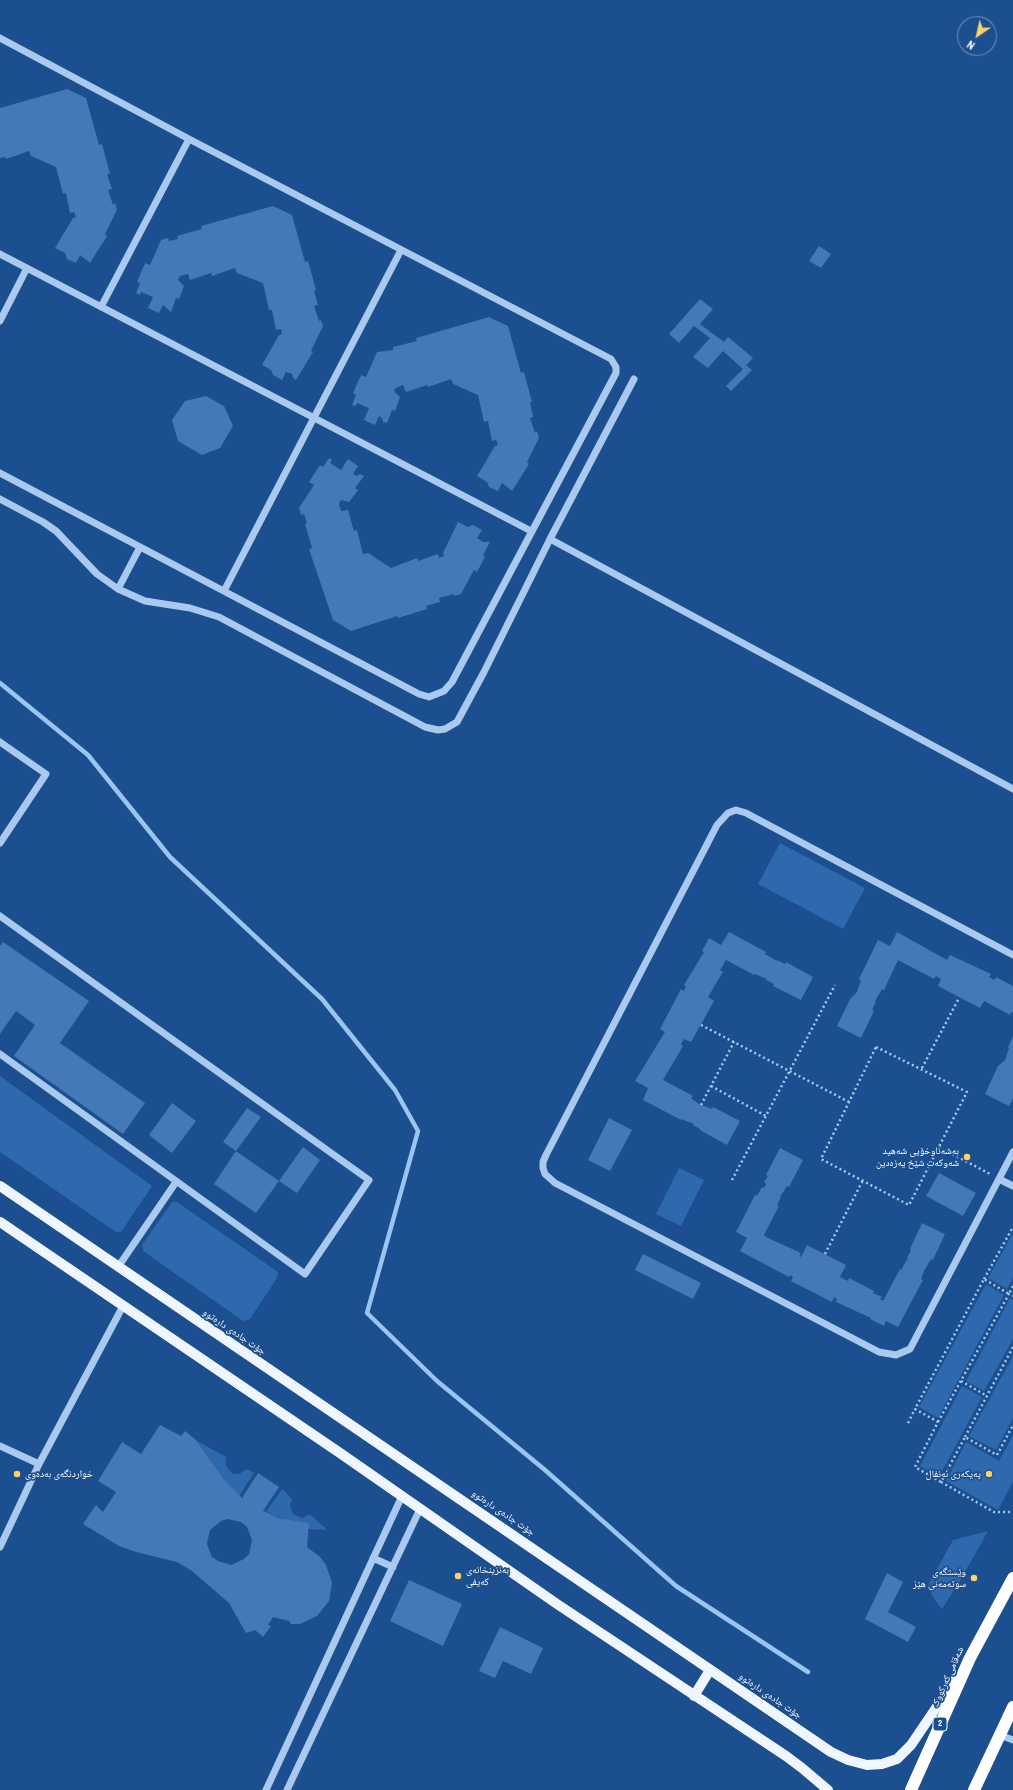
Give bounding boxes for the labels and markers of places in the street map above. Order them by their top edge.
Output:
place label: بەشەناوخۆیی شەهید شەوکەت شێخ یەزەدین [876,1145,959,1168]
marker: بەشەناوخۆیی شەهید شەوکەت شێخ یەزەدین [962,1152,972,1162]
place label: خواردنگەی بەدەوی [25,1468,93,1480]
place label: پەیکەری ئەنفال [926,1468,981,1480]
marker: خواردنگەی بەدەوی [12,1469,22,1479]
marker: پەیکەری ئەنفال [984,1469,994,1479]
place label: بەنزینخانەی کەیفی [466,1564,509,1588]
place label: وێستگەی سوتەمەنی هێز [913,1566,966,1590]
marker: بەنزینخانەی کەیفی [453,1571,463,1581]
marker: وێستگەی سوتەمەنی هێز [969,1573,979,1583]

